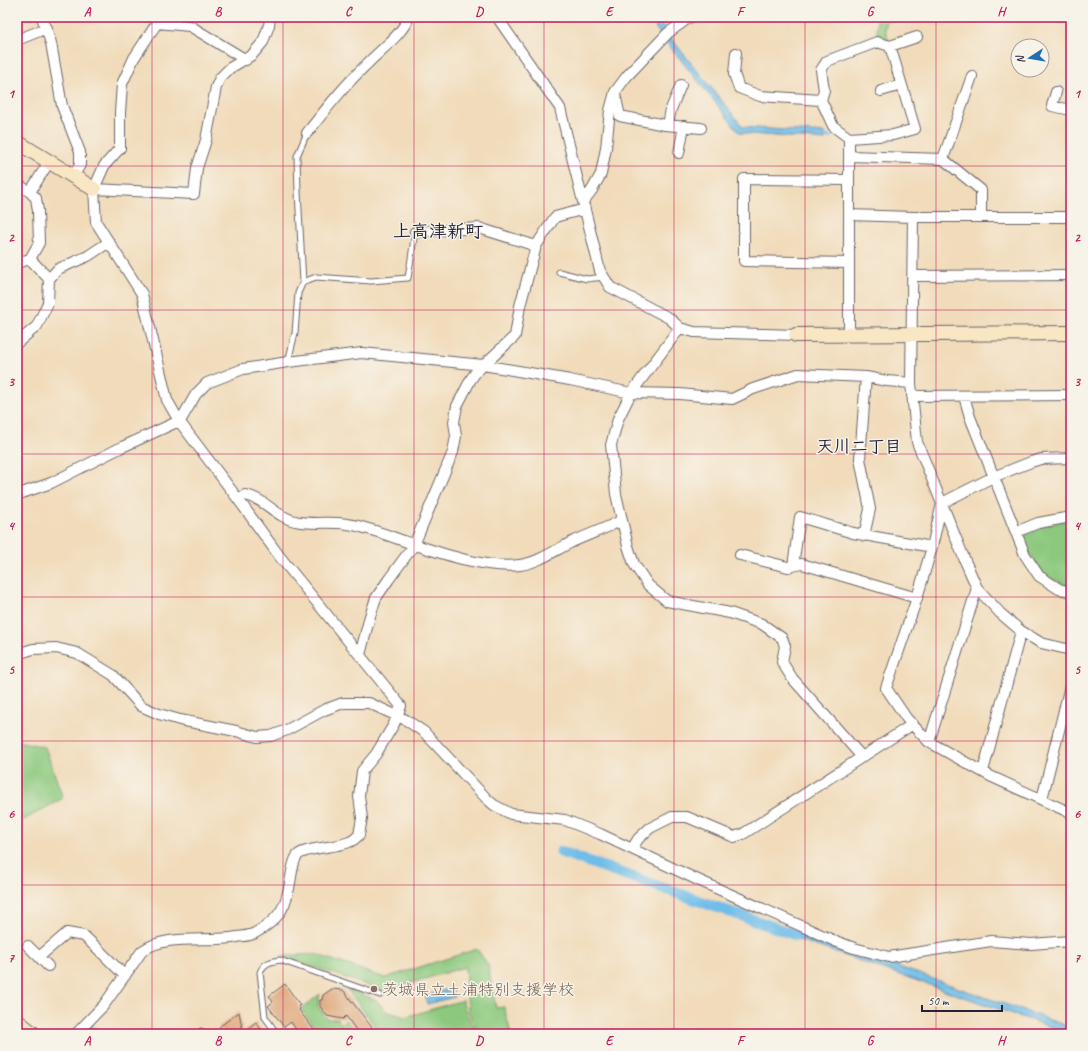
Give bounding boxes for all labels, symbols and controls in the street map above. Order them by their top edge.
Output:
text: A [84,4,92,20]
text: B [215,4,223,20]
text: C [345,4,353,20]
text: D [475,4,484,20]
text: E [606,4,615,20]
text: F [737,4,746,20]
text: G [867,4,875,20]
text: H [997,4,1007,20]
north arrow [1010,38,1050,78]
text: N [1012,53,1028,65]
text: 1 [8,86,16,102]
text: 1 [1074,86,1082,102]
district label: 上高津新町 [393,220,483,242]
text: 2 [8,230,15,246]
text: 2 [1074,230,1081,246]
text: 3 [8,374,15,390]
text: 3 [1074,374,1081,390]
district label: 天川二丁目 [817,436,902,457]
text: 4 [8,518,16,534]
text: 4 [1074,518,1082,534]
text: 5 [8,662,15,678]
text: 5 [1074,662,1081,678]
text: 6 [8,806,15,822]
text: 6 [1074,806,1081,822]
text: 7 [8,950,15,966]
text: 7 [1074,950,1081,966]
place label: 茨城県立土浦特別支援学校 [382,980,574,1000]
marker: 茨城県立土浦特別支援学校 [369,984,379,994]
scale bar [922,987,1002,1013]
text: 50 m [928,993,950,1009]
text: A [84,1033,92,1049]
text: B [215,1033,223,1049]
text: C [345,1033,353,1049]
text: D [475,1033,484,1049]
text: E [606,1033,615,1049]
text: F [737,1033,746,1049]
text: G [867,1033,875,1049]
text: H [997,1033,1007,1049]

